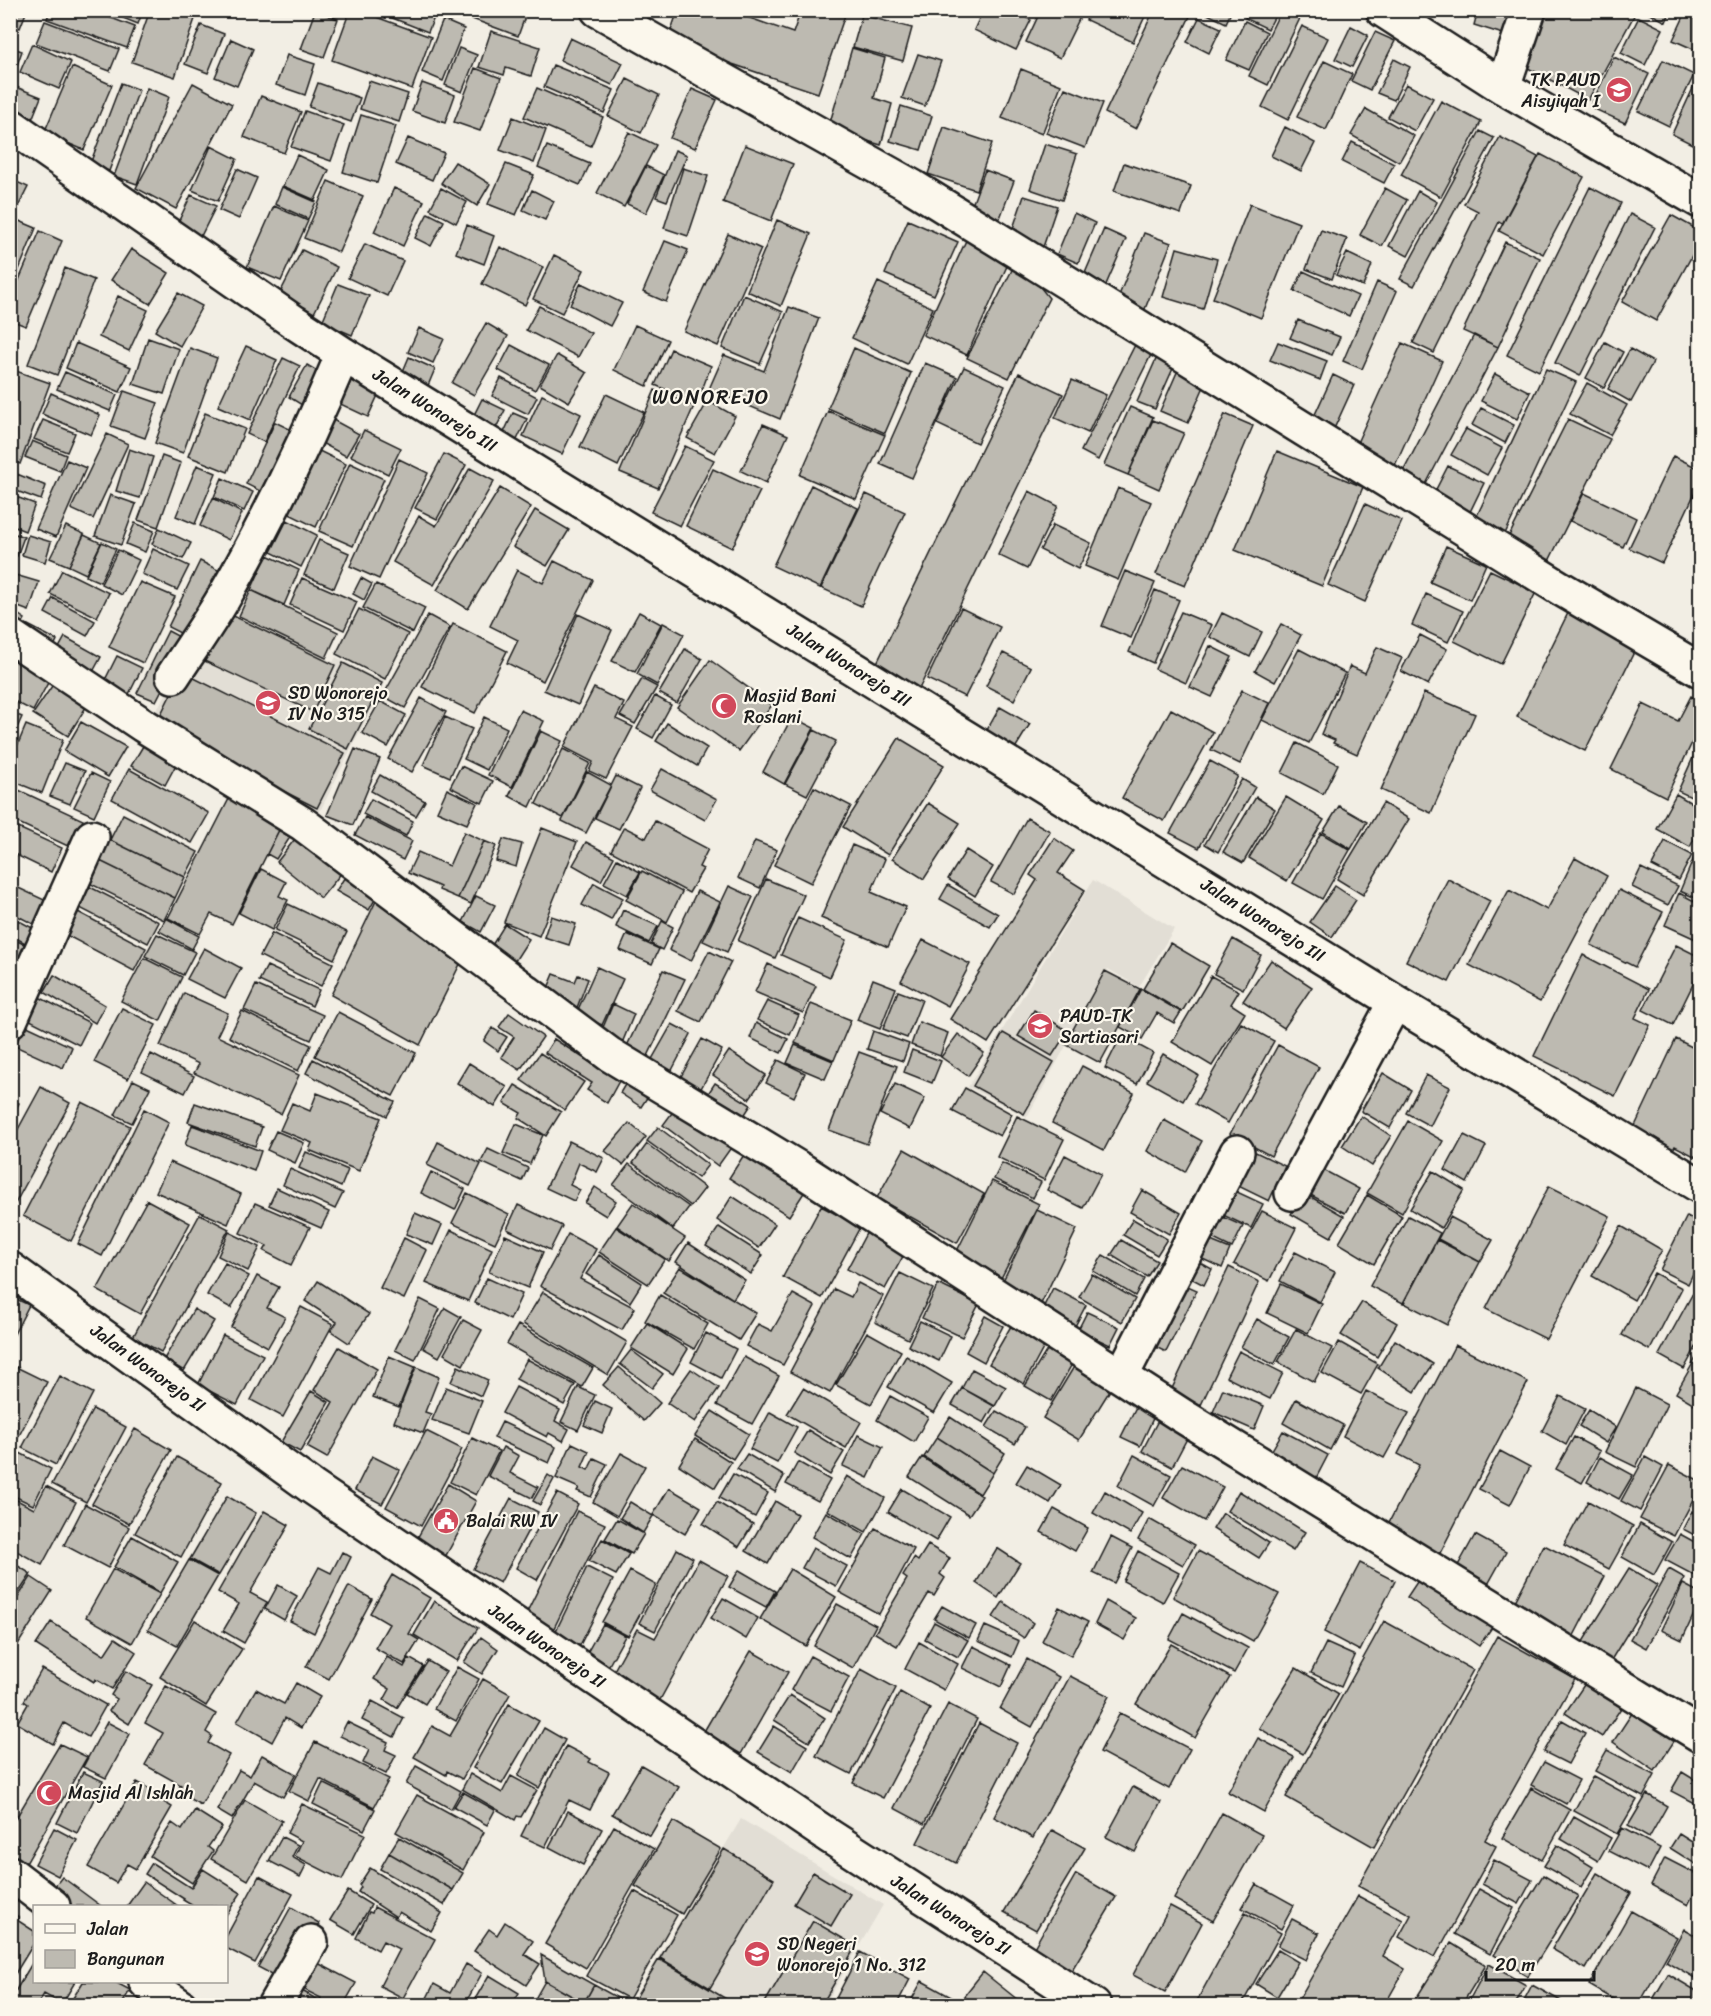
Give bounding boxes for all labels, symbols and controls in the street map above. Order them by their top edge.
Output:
place label: TK PAUD Aisyiyah I [1520,64,1602,117]
school or university icon: TK PAUD Aisyiyah I [1604,75,1634,105]
street label: Jalan Wonorejo III [365,358,504,461]
district label: WONOREJO [652,378,770,416]
street label: Jalan Wonorejo III [779,613,918,716]
place label: SD Wonorejo IV No 315 [287,677,388,730]
place label: Masjid Bani Roslani [744,680,837,733]
school or university icon: SD Wonorejo IV No 315 [253,688,283,718]
mosque icon: Masjid Bani Roslani [709,691,739,721]
street label: Jalan Wonorejo III [1193,868,1332,971]
place label: PAUD-TK Sartiasari [1060,1000,1139,1053]
school or university icon: PAUD-TK Sartiasari [1025,1011,1055,1041]
street label: Jalan Wonorejo II [82,1314,213,1421]
place label: Balai RW IV [466,1505,558,1537]
public building icon: Balai RW IV [431,1506,461,1536]
street label: Jalan Wonorejo II [481,1594,613,1698]
place label: Masjid Al Ishlah [68,1777,193,1809]
mosque icon: Masjid Al Ishlah [34,1778,64,1808]
street label: Jalan Wonorejo II [884,1865,1018,1965]
legend [33,1905,228,1983]
text: Jalan [86,1913,129,1945]
place label: SD Negeri Wonorejo 1 No. 312 [777,1928,926,1981]
school or university icon: SD Negeri Wonorejo 1 No. 312 [742,1939,772,1969]
text: Bangunan [87,1943,165,1975]
scale bar [1486,1944,1594,1982]
text: 20 m [1495,1949,1535,1981]

